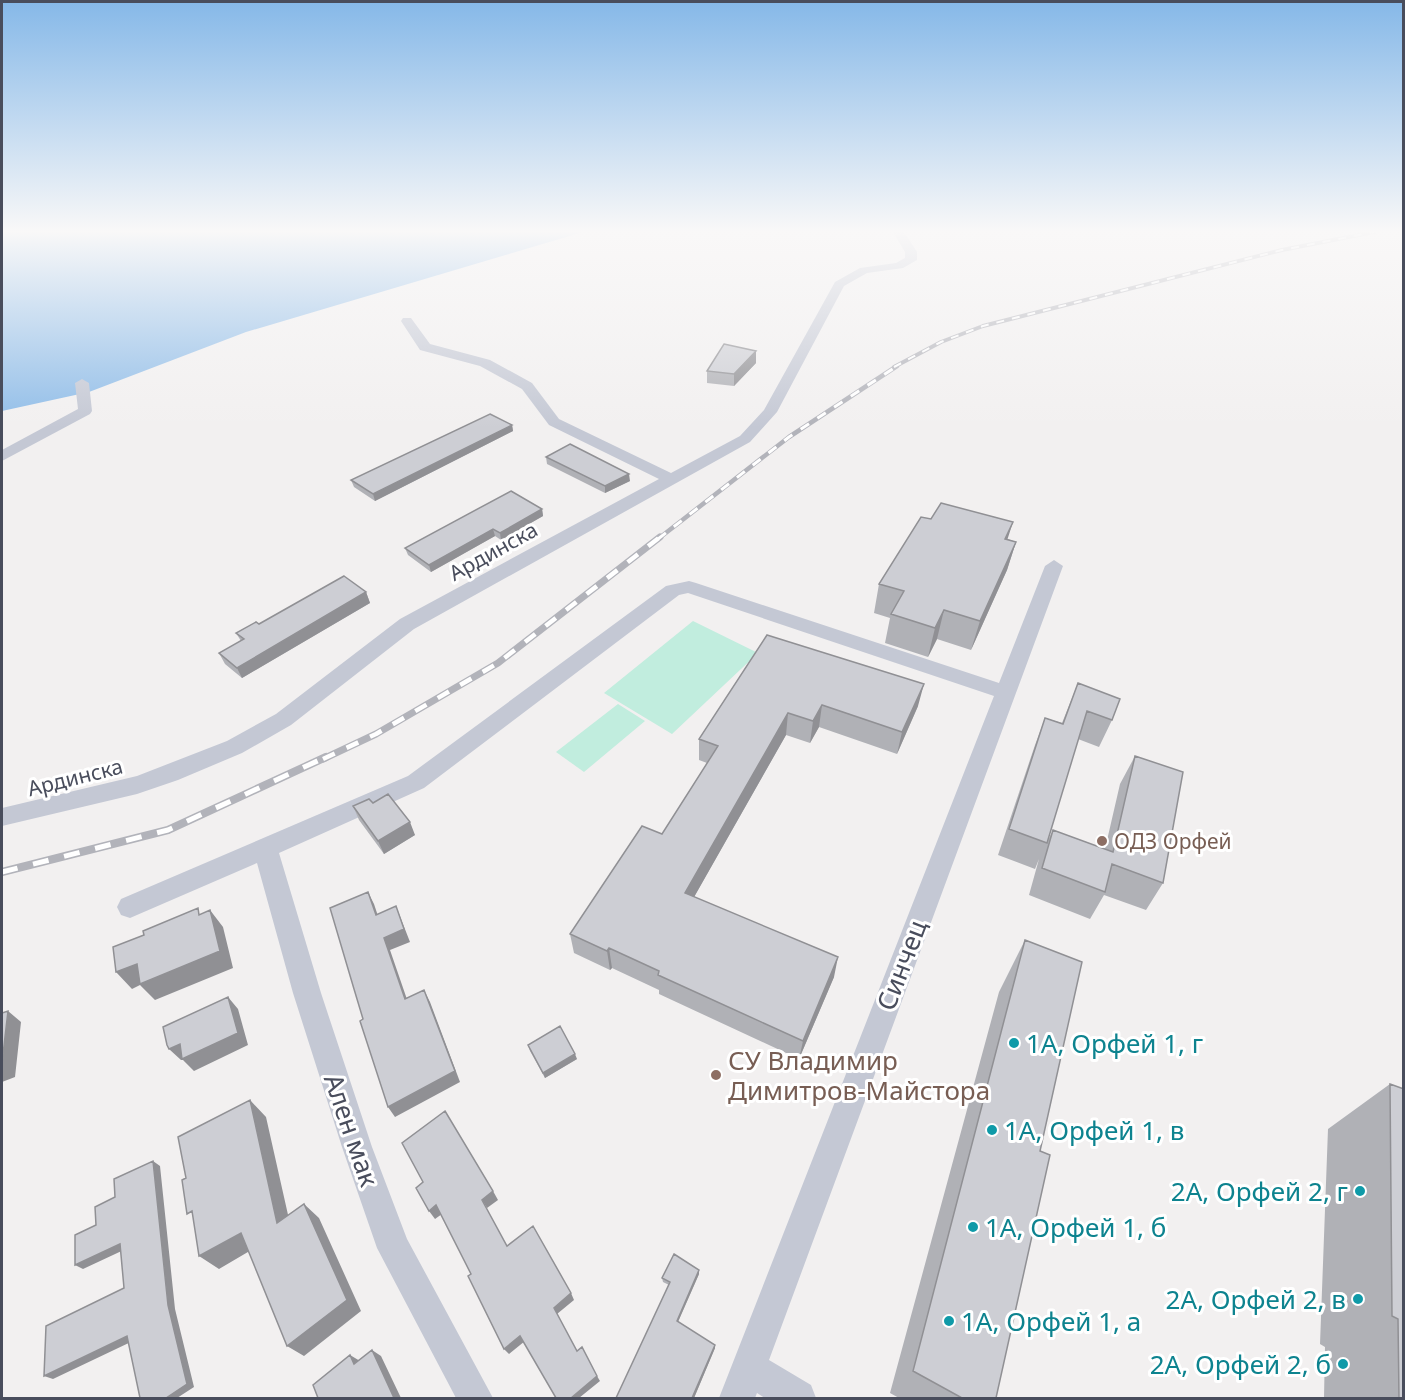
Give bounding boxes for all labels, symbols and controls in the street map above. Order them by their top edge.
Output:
street label: Ардинска [444,515,542,587]
street label: Ардинска [24,752,126,802]
place label: ОДЗ Орфей [1114,827,1232,855]
marker: ОДЗ Орфей [1095,834,1109,848]
street label: Синчец [867,914,935,1015]
place label: 1А, Орфей 1, г [1026,1025,1203,1061]
marker: 1А, Орфей 1, г [1007,1036,1021,1050]
place label: СУ Владимир Димитров-Майстора [728,1042,990,1108]
marker: СУ Владимир Димитров-Майстора [709,1068,723,1082]
street label: Ален мак [316,1069,388,1191]
place label: 1А, Орфей 1, в [1004,1112,1184,1148]
marker: 1А, Орфей 1, в [985,1123,999,1137]
place label: 2А, Орфей 2, г [1171,1173,1348,1209]
marker: 2А, Орфей 2, г [1353,1184,1367,1198]
place label: 1А, Орфей 1, б [985,1209,1166,1245]
marker: 1А, Орфей 1, б [966,1220,980,1234]
place label: 2А, Орфей 2, в [1166,1281,1346,1317]
marker: 2А, Орфей 2, в [1351,1292,1365,1306]
place label: 1А, Орфей 1, а [961,1303,1141,1339]
marker: 1А, Орфей 1, а [942,1314,956,1328]
place label: 2А, Орфей 2, б [1150,1346,1331,1382]
marker: 2А, Орфей 2, б [1336,1357,1350,1371]

